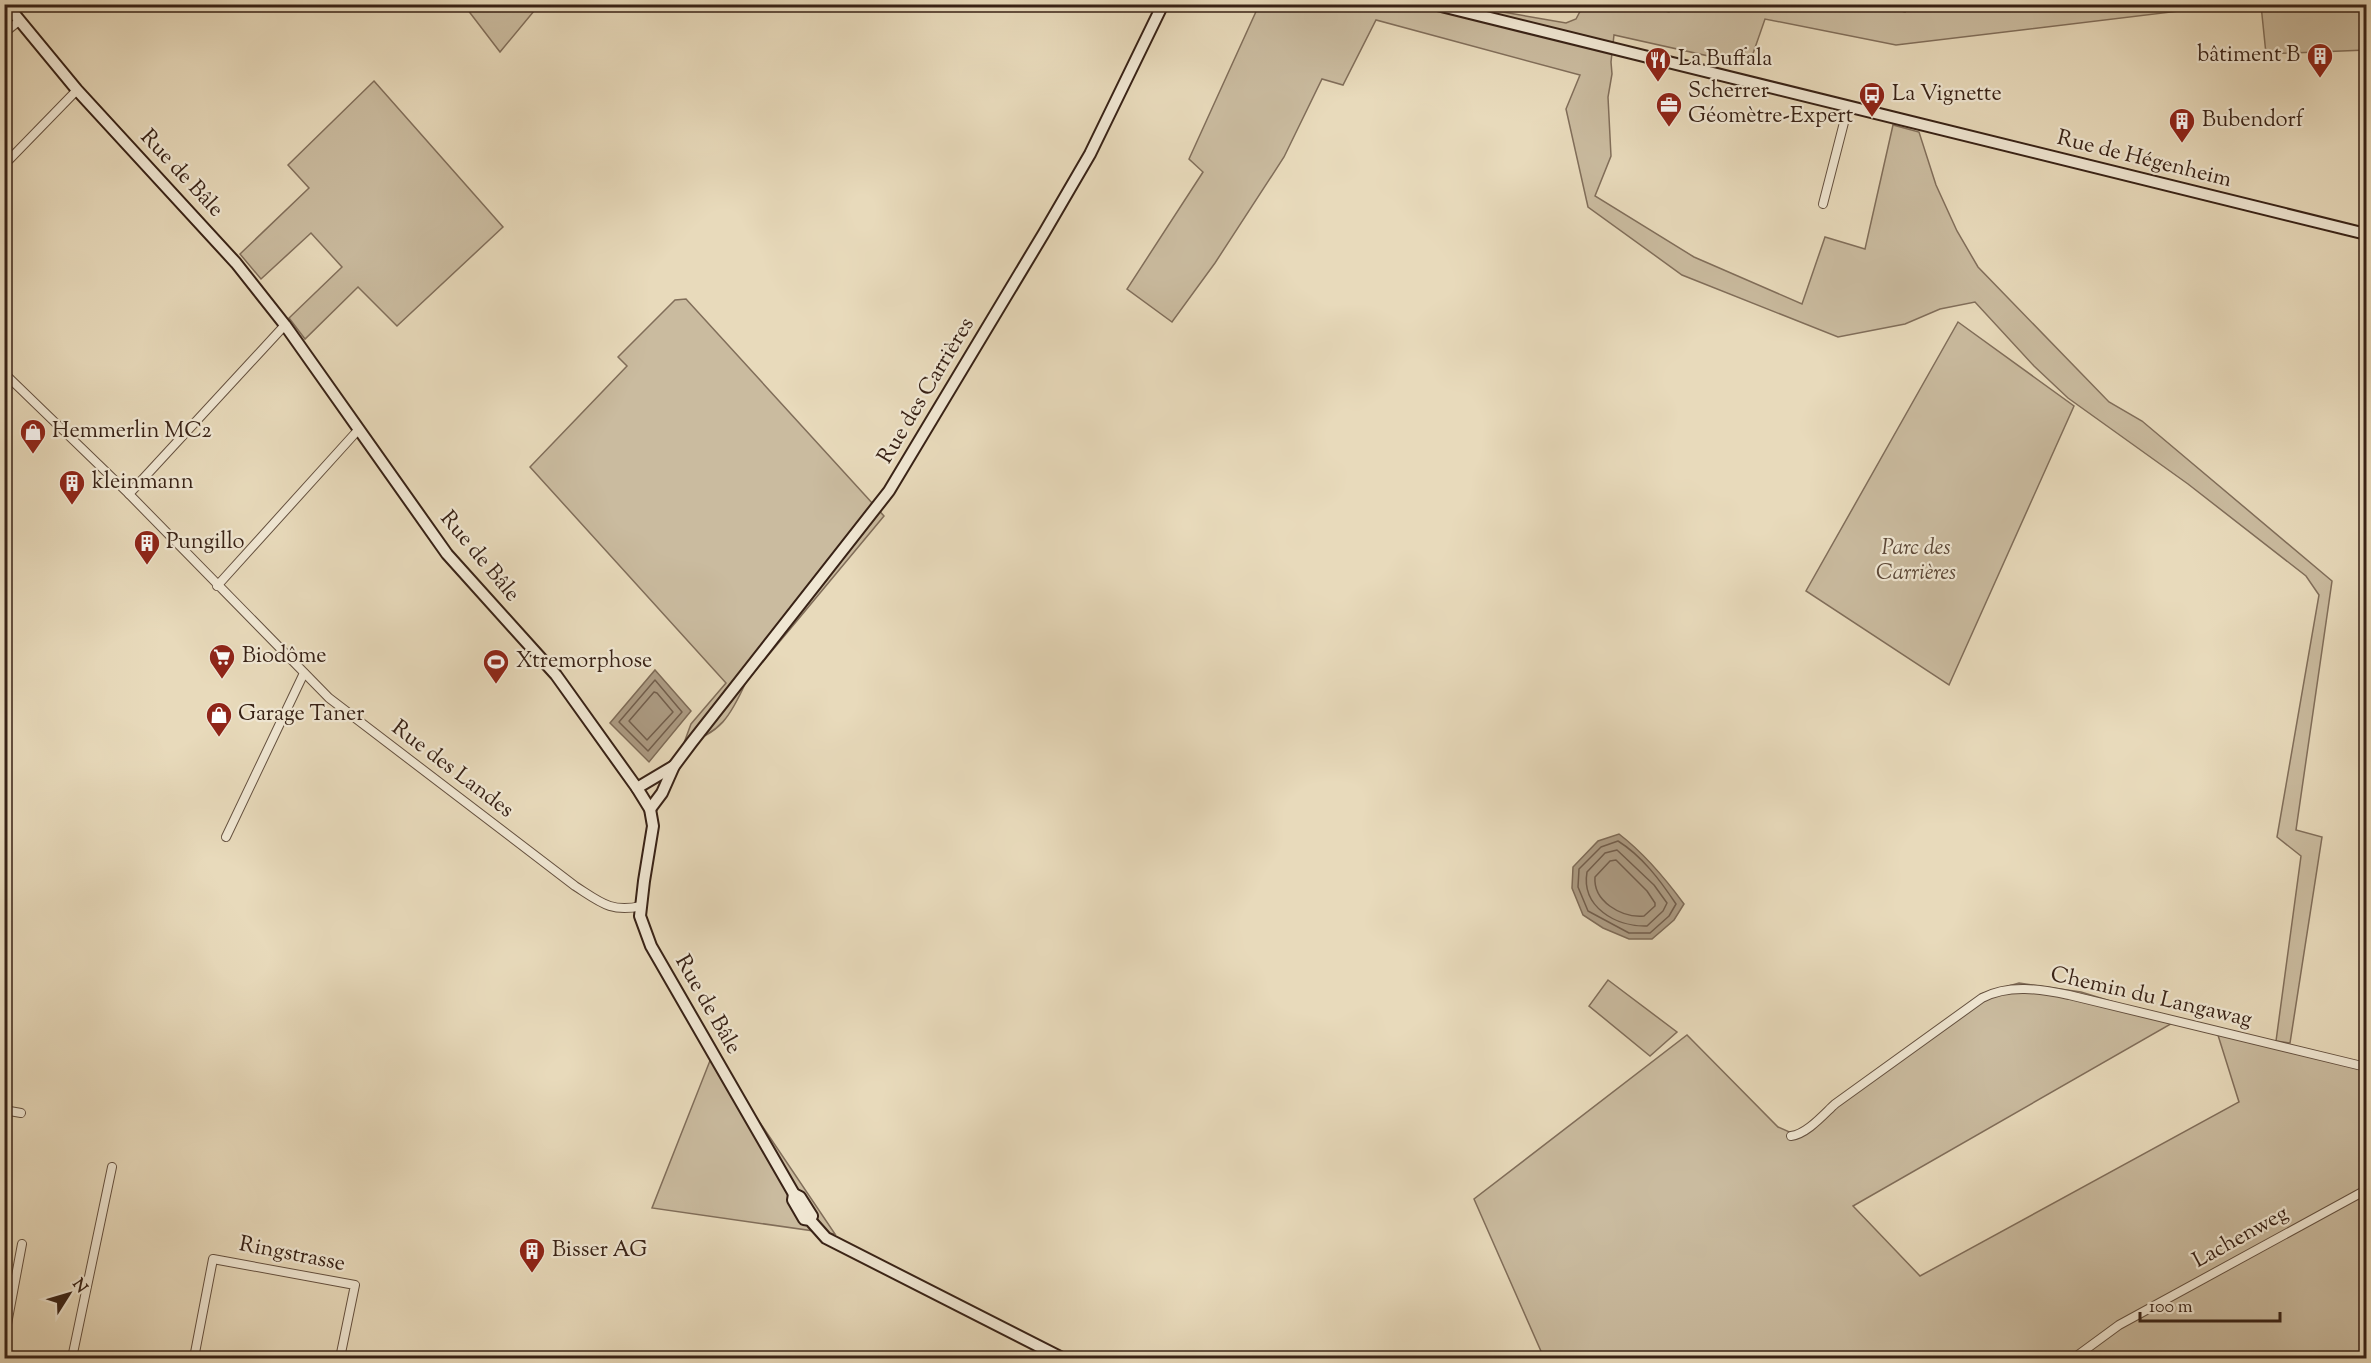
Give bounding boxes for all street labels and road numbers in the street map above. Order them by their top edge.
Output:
street label: Rue de Bâle [132,123,230,225]
street label: Rue de Hégenheim [2053,123,2235,197]
street label: Rue des Carrières [871,312,983,470]
street label: Rue de Bâle [431,505,527,609]
street label: Rue des Landes [384,713,520,827]
street label: Rue de Bâle [666,949,748,1061]
street label: Chemin du Langawag [2047,959,2255,1037]
street label: Lachenweg [2187,1198,2295,1277]
street label: Ringstrasse [236,1229,348,1281]

